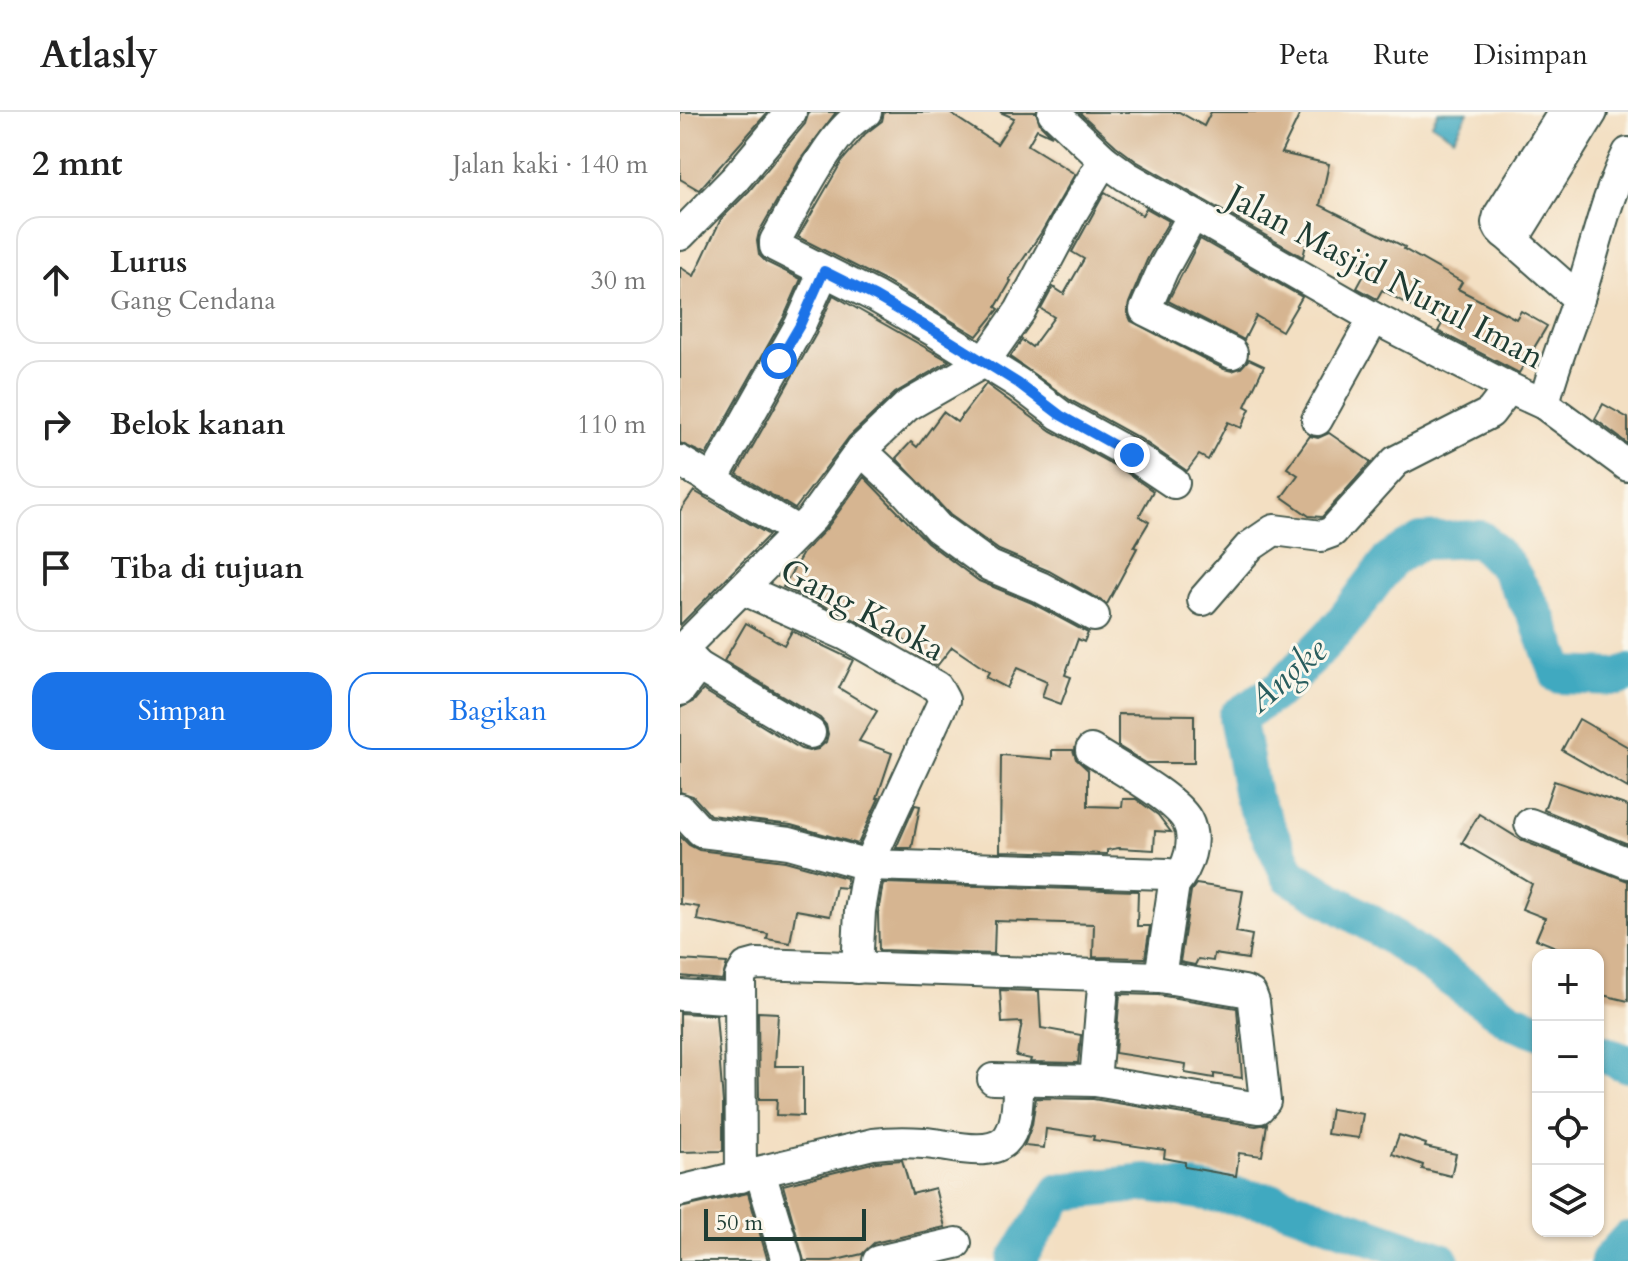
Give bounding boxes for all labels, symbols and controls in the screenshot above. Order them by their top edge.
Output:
text: Atlasly [40,29,158,81]
text: Peta [1279,36,1329,74]
text: Rute [1373,36,1430,74]
text: Disimpan [1474,36,1588,74]
text: 2 mnt [32,141,122,187]
text: Jalan kaki · 140 m [452,147,648,182]
street label: Jalan Masjid Nurul Iman [1214,171,1552,380]
text: Lurus [110,242,187,283]
icon: ahead [34,258,78,302]
text: 30 m [590,263,646,298]
text: Gang Cendana [110,283,276,318]
route start [761,343,797,379]
icon: right [34,402,78,446]
text: Belok kanan [110,404,285,445]
text: 110 m [577,407,646,442]
route end [1114,437,1150,473]
icon: arrive [34,546,78,590]
street label: Gang Kaoka [772,547,953,673]
text: Tiba di tujuan [110,548,304,589]
water label: Angke [1235,626,1339,725]
button: Simpan [32,672,332,750]
button: Bagikan [348,672,648,750]
map controls [1532,949,1604,1237]
button: + [1532,949,1604,1021]
button: − [1532,1021,1604,1093]
button: locate [1532,1093,1604,1165]
button: layers [1532,1165,1604,1237]
scale bar [704,1205,866,1241]
text: 50 m [716,1208,763,1238]

